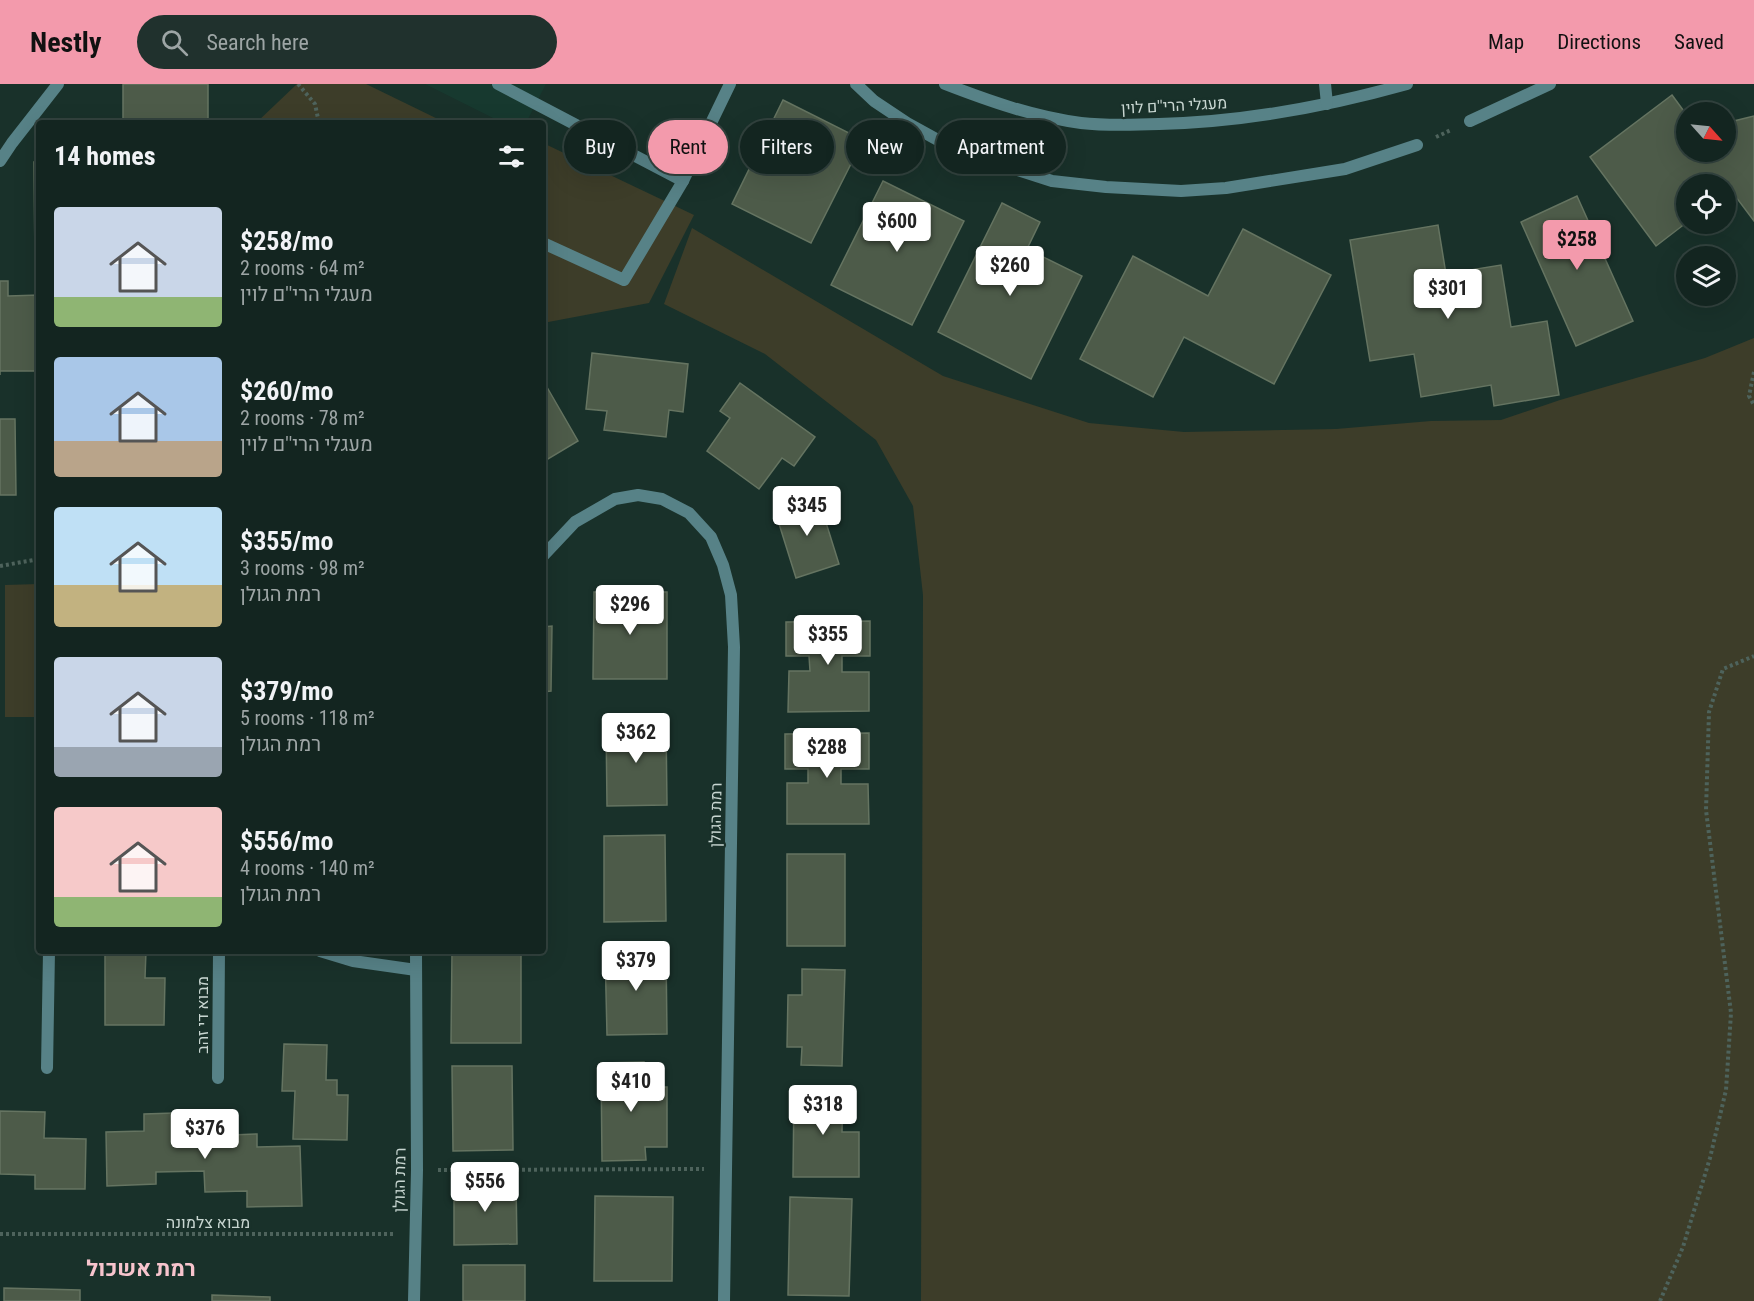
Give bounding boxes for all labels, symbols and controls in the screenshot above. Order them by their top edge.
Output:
search box [137,15,557,69]
text: Nestly [30,26,101,59]
icon: search [158,26,191,59]
text: Search here [206,30,309,55]
text: Map [1488,30,1524,54]
text: Directions [1557,30,1641,54]
text: Saved [1674,30,1724,54]
street label: מעגלי הרי''ם לוין [1121,93,1228,118]
north arrow [1676,102,1736,162]
map controls [1676,102,1736,306]
chip: Buy [564,120,636,174]
chip: Rent [648,120,728,174]
chip: Filters [740,120,834,174]
chip: New [846,120,924,174]
chip: Apartment [936,120,1066,174]
icon: filters [495,140,528,173]
text: 14 homes [54,141,156,171]
button: locate [1676,174,1736,234]
pin: $600 [861,202,933,253]
text: $600 [877,209,917,233]
pin: $258 [1541,220,1613,271]
text: $258/mo [240,226,333,256]
text: $258 [1557,227,1597,251]
icon: home [102,231,174,303]
pin: $260 [974,246,1046,297]
button: layers [1676,246,1736,306]
text: $260 [990,253,1030,277]
text: 2 rooms · 64 m² [240,256,365,280]
pin: $301 [1412,269,1484,320]
text: $301 [1428,276,1468,300]
text: מעגלי הרי''ם לוין [240,282,373,306]
text: $260/mo [240,376,333,406]
icon: home [102,381,174,453]
text: 2 rooms · 78 m² [240,406,365,430]
text: מעגלי הרי''ם לוין [240,432,373,456]
pin: $345 [771,486,843,537]
text: $345 [787,493,827,517]
text: $355/mo [240,526,333,556]
icon: home [102,531,174,603]
text: 3 rooms · 98 m² [240,556,365,580]
text: רמת הגולן [240,582,321,606]
pin: $296 [594,585,666,636]
text: $296 [610,592,650,616]
pin: $355 [792,615,864,666]
text: $355 [808,622,848,646]
text: $379/mo [240,676,333,706]
icon: home [102,681,174,753]
text: 5 rooms · 118 m² [240,706,375,730]
pin: $362 [600,713,672,764]
text: $362 [616,720,656,744]
pin: $288 [791,728,863,779]
text: רמת הגולן [240,732,321,756]
text: $288 [807,735,847,759]
street label: רמת הגולן [705,782,726,848]
text: $556/mo [240,826,333,856]
icon: home [102,831,174,903]
text: 4 rooms · 140 m² [240,856,375,880]
text: רמת הגולן [240,882,321,906]
pin: $379 [600,941,672,992]
text: $379 [616,948,656,972]
street label: מבוא די זהב [193,976,212,1054]
pin: $410 [595,1062,667,1113]
text: $410 [611,1069,651,1093]
pin: $318 [787,1085,859,1136]
text: $318 [803,1092,843,1116]
pin: $376 [169,1109,241,1160]
text: $376 [185,1116,225,1140]
street label: רמת הגולן [389,1147,410,1213]
pin: $556 [449,1162,521,1213]
text: $556 [465,1169,505,1193]
street label: מבוא צלמונה [166,1213,250,1232]
district label: רמת אשכול [86,1256,196,1281]

